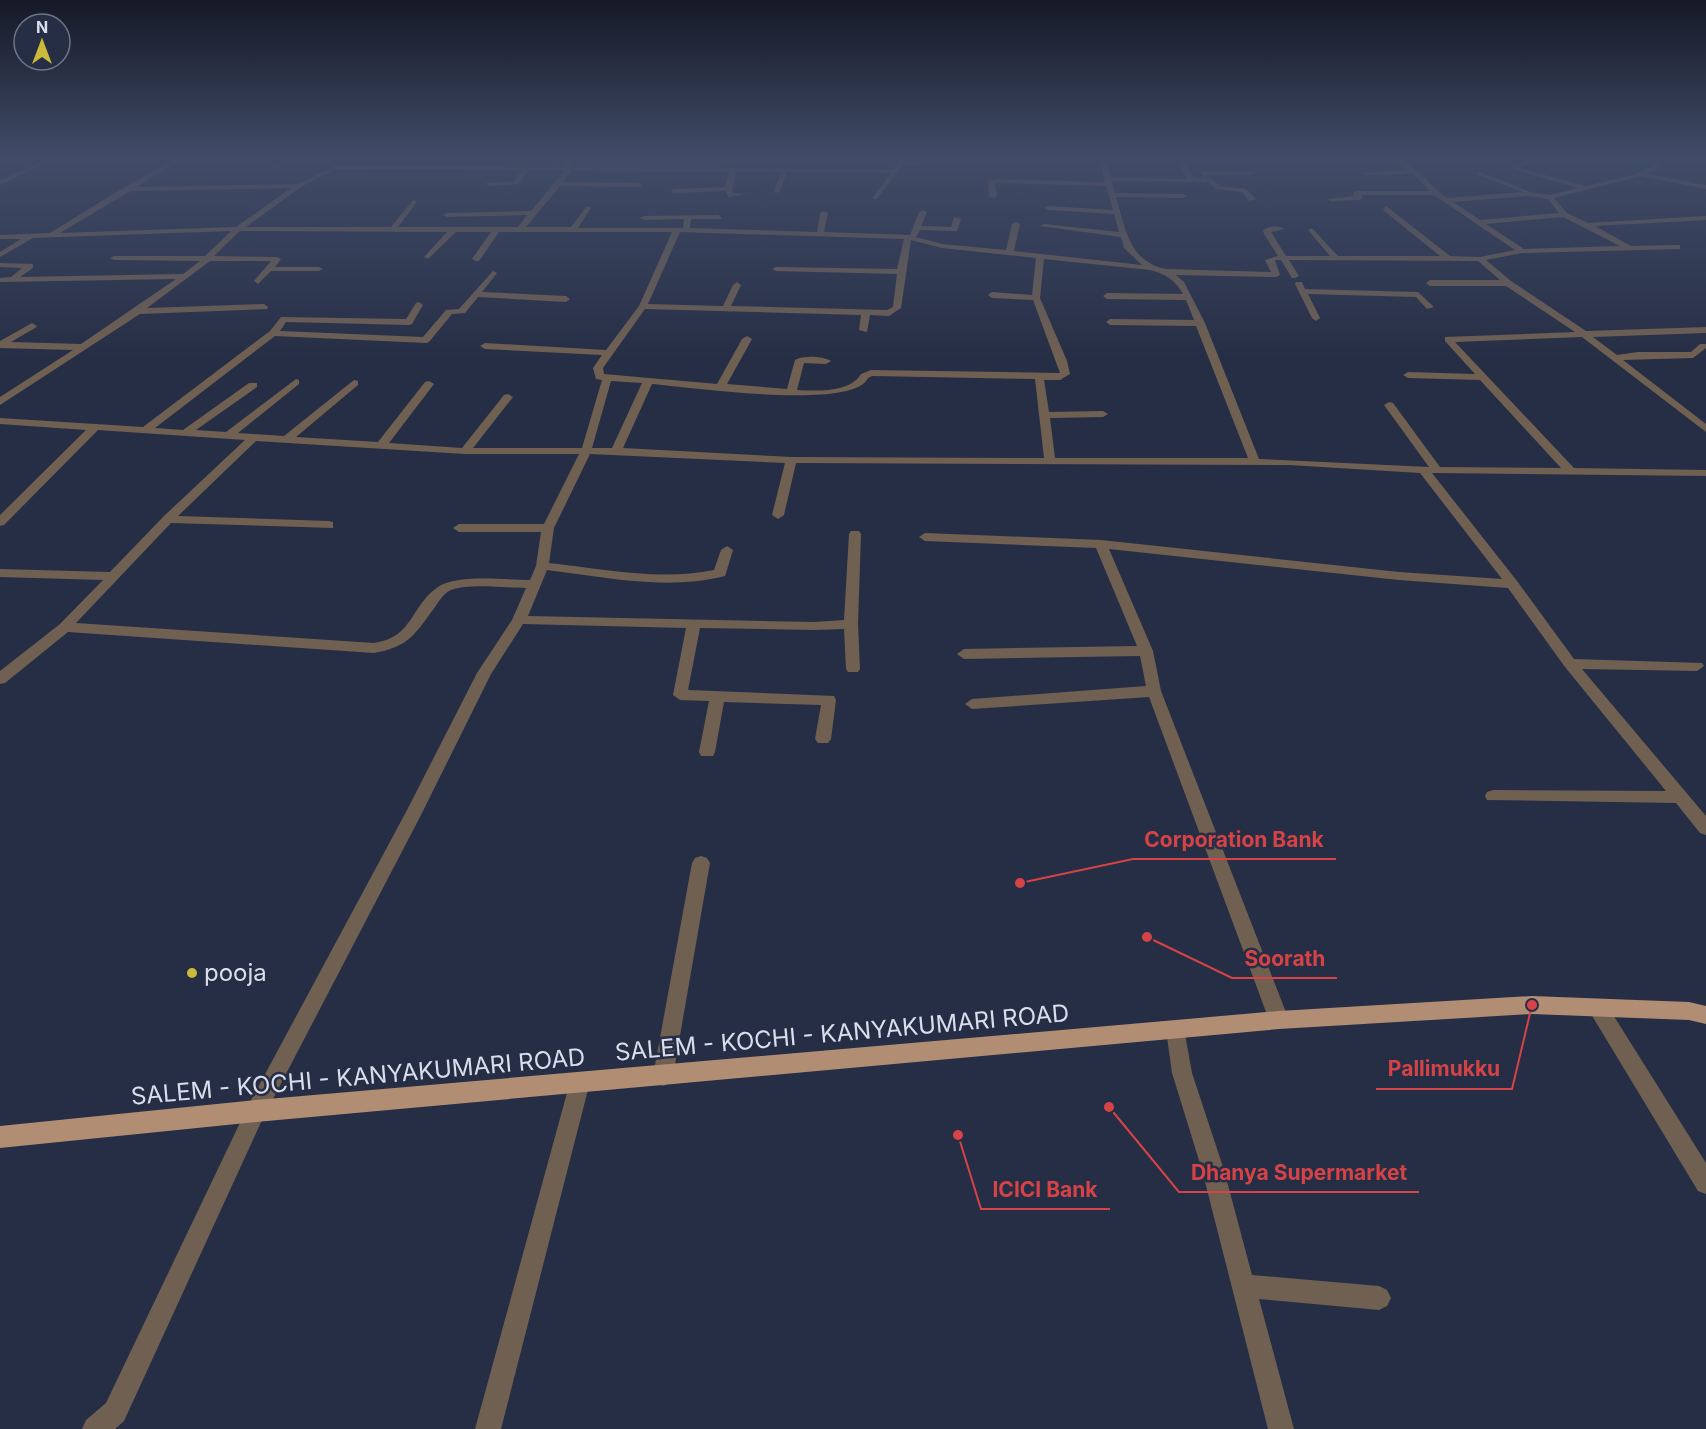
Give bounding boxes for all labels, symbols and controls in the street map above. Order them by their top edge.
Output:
north arrow [12,12,72,72]
text: N [36,17,48,37]
callout: Corporation Bank [1133,820,1336,859]
text: Corporation Bank [1144,827,1324,852]
callout: Soorath [1232,939,1337,978]
text: Soorath [1245,946,1325,971]
place label: pooja [204,958,267,987]
marker: pooja [185,966,199,980]
street label: SALEM - KOCHI - KANYAKUMARI ROAD [614,998,1070,1067]
street label: SALEM - KOCHI - KANYAKUMARI ROAD [130,1042,586,1111]
callout: Pallimukku [1376,1050,1512,1089]
text: Pallimukku [1388,1056,1500,1081]
callout: Dhanya Supermarket [1179,1153,1419,1192]
text: Dhanya Supermarket [1191,1160,1407,1185]
callout: ICICI Bank [981,1170,1110,1209]
text: ICICI Bank [992,1177,1098,1202]

